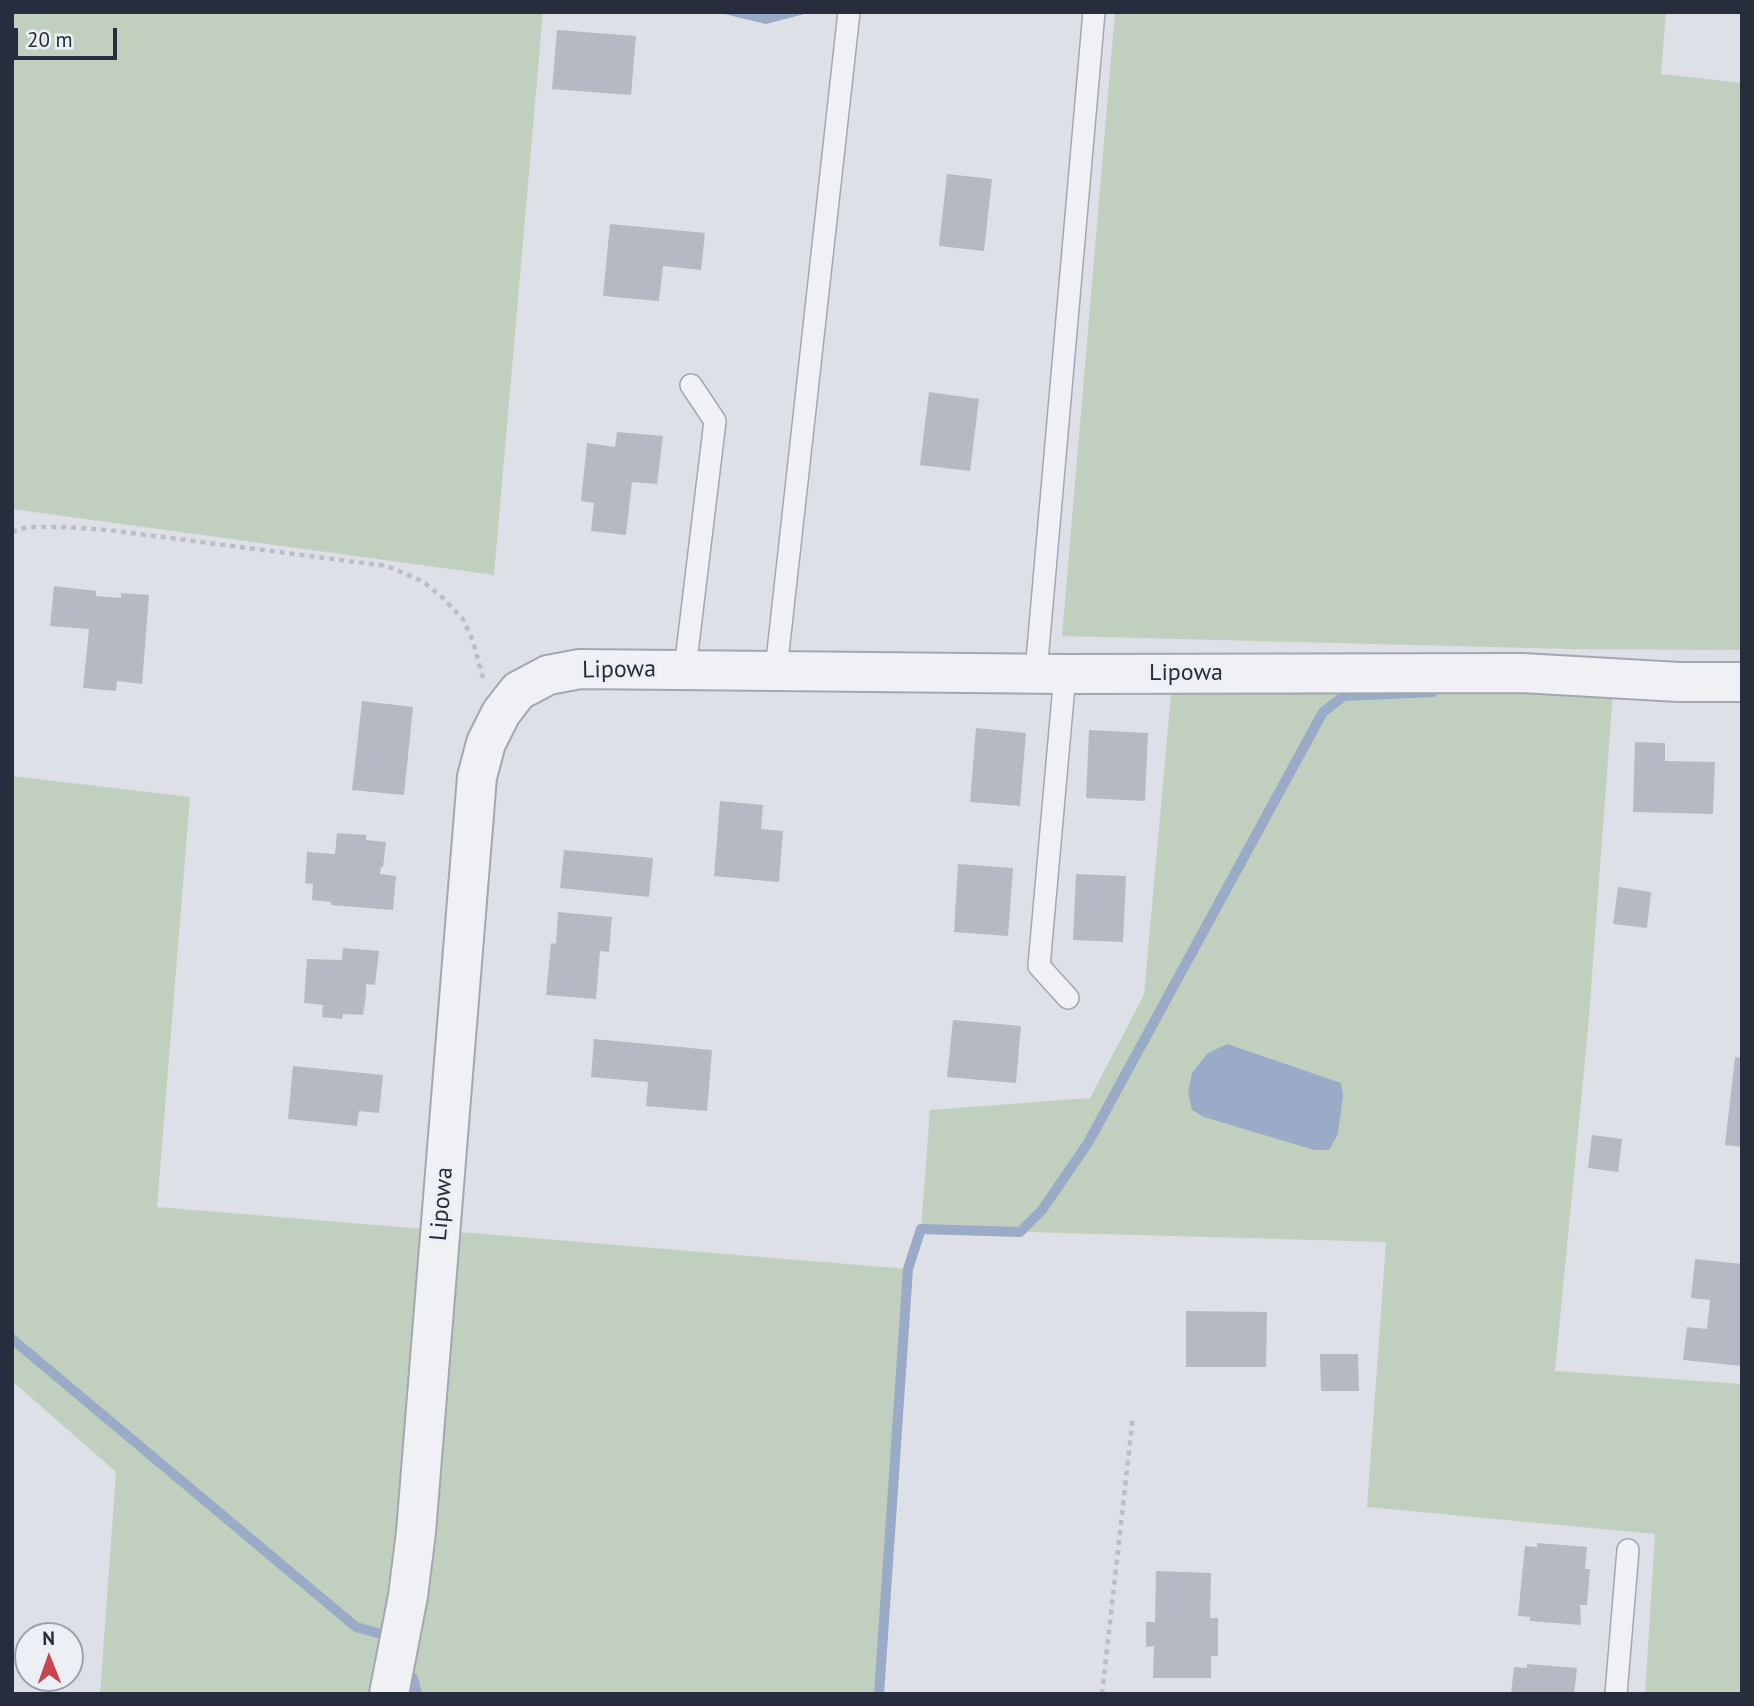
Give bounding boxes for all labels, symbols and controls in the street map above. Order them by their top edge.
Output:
scale bar [18,14,121,58]
text: 20 m [27,26,73,53]
street label: Lipowa [582,655,656,685]
street label: Lipowa [1149,659,1223,687]
street label: Lipowa [424,1166,460,1242]
north arrow [14,1622,84,1692]
text: N [42,1626,55,1650]

